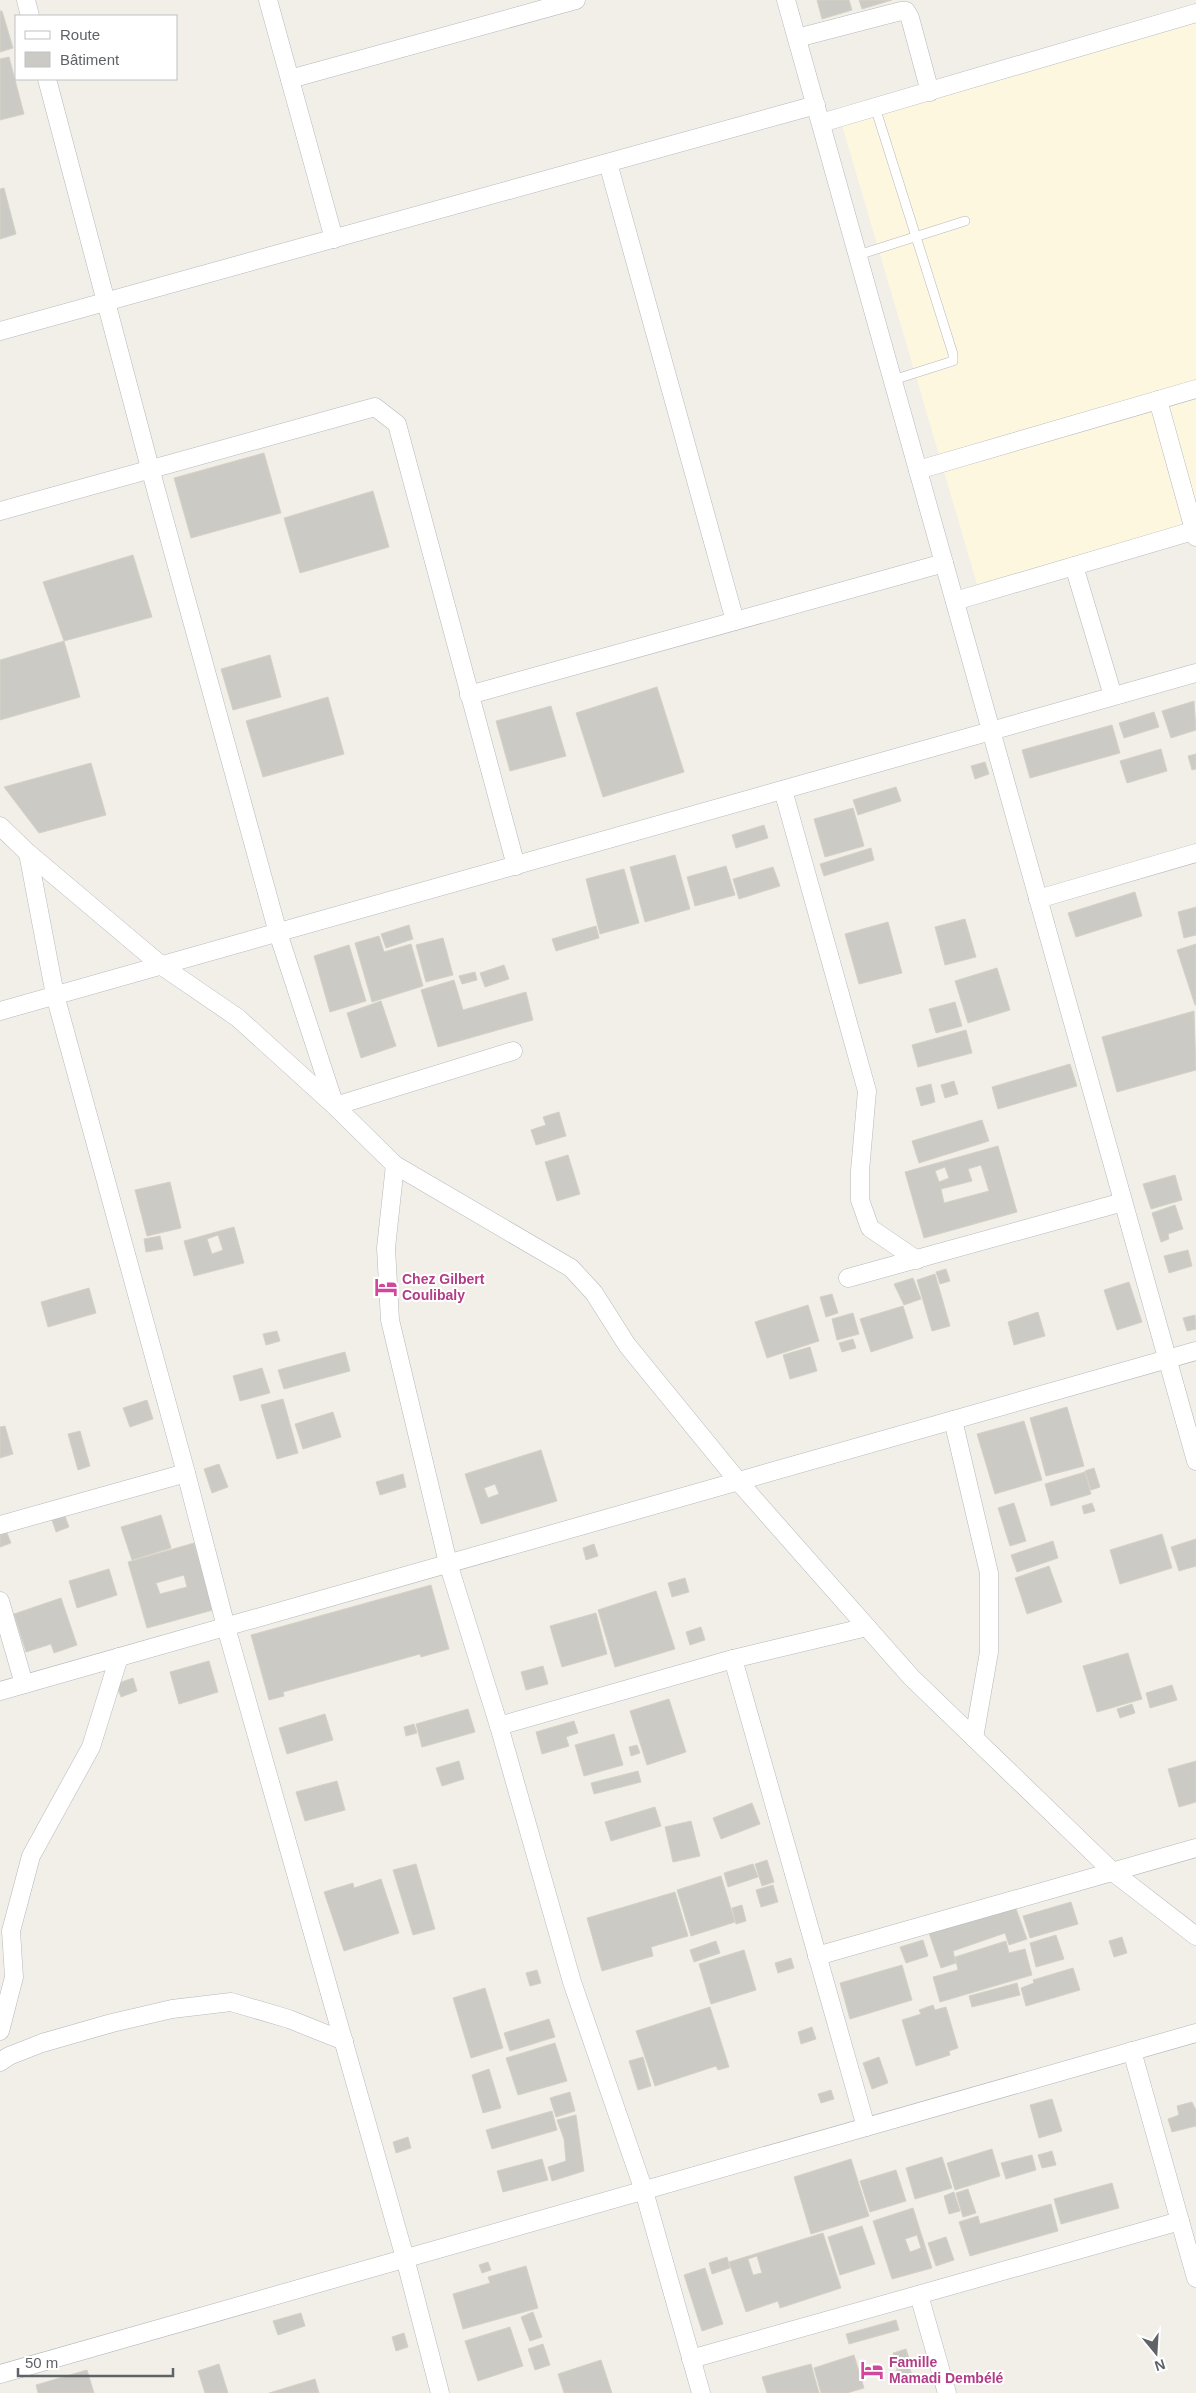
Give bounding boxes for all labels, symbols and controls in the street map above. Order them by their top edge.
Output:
legend [15,15,178,80]
text: Route [60,26,100,43]
text: Bâtiment [60,51,120,68]
place label: Chez Gilbert Coulibaly [402,1271,485,1303]
hotel icon: Chez Gilbert Coulibaly [373,1274,399,1300]
north arrow [1131,2328,1181,2378]
scale bar [18,2346,172,2378]
text: 50 m [25,2354,58,2371]
place label: Famille Mamadi Dembélé [889,2354,1004,2386]
text: N [1153,2356,1167,2375]
hotel icon: Famille Mamadi Dembélé [859,2357,885,2383]

